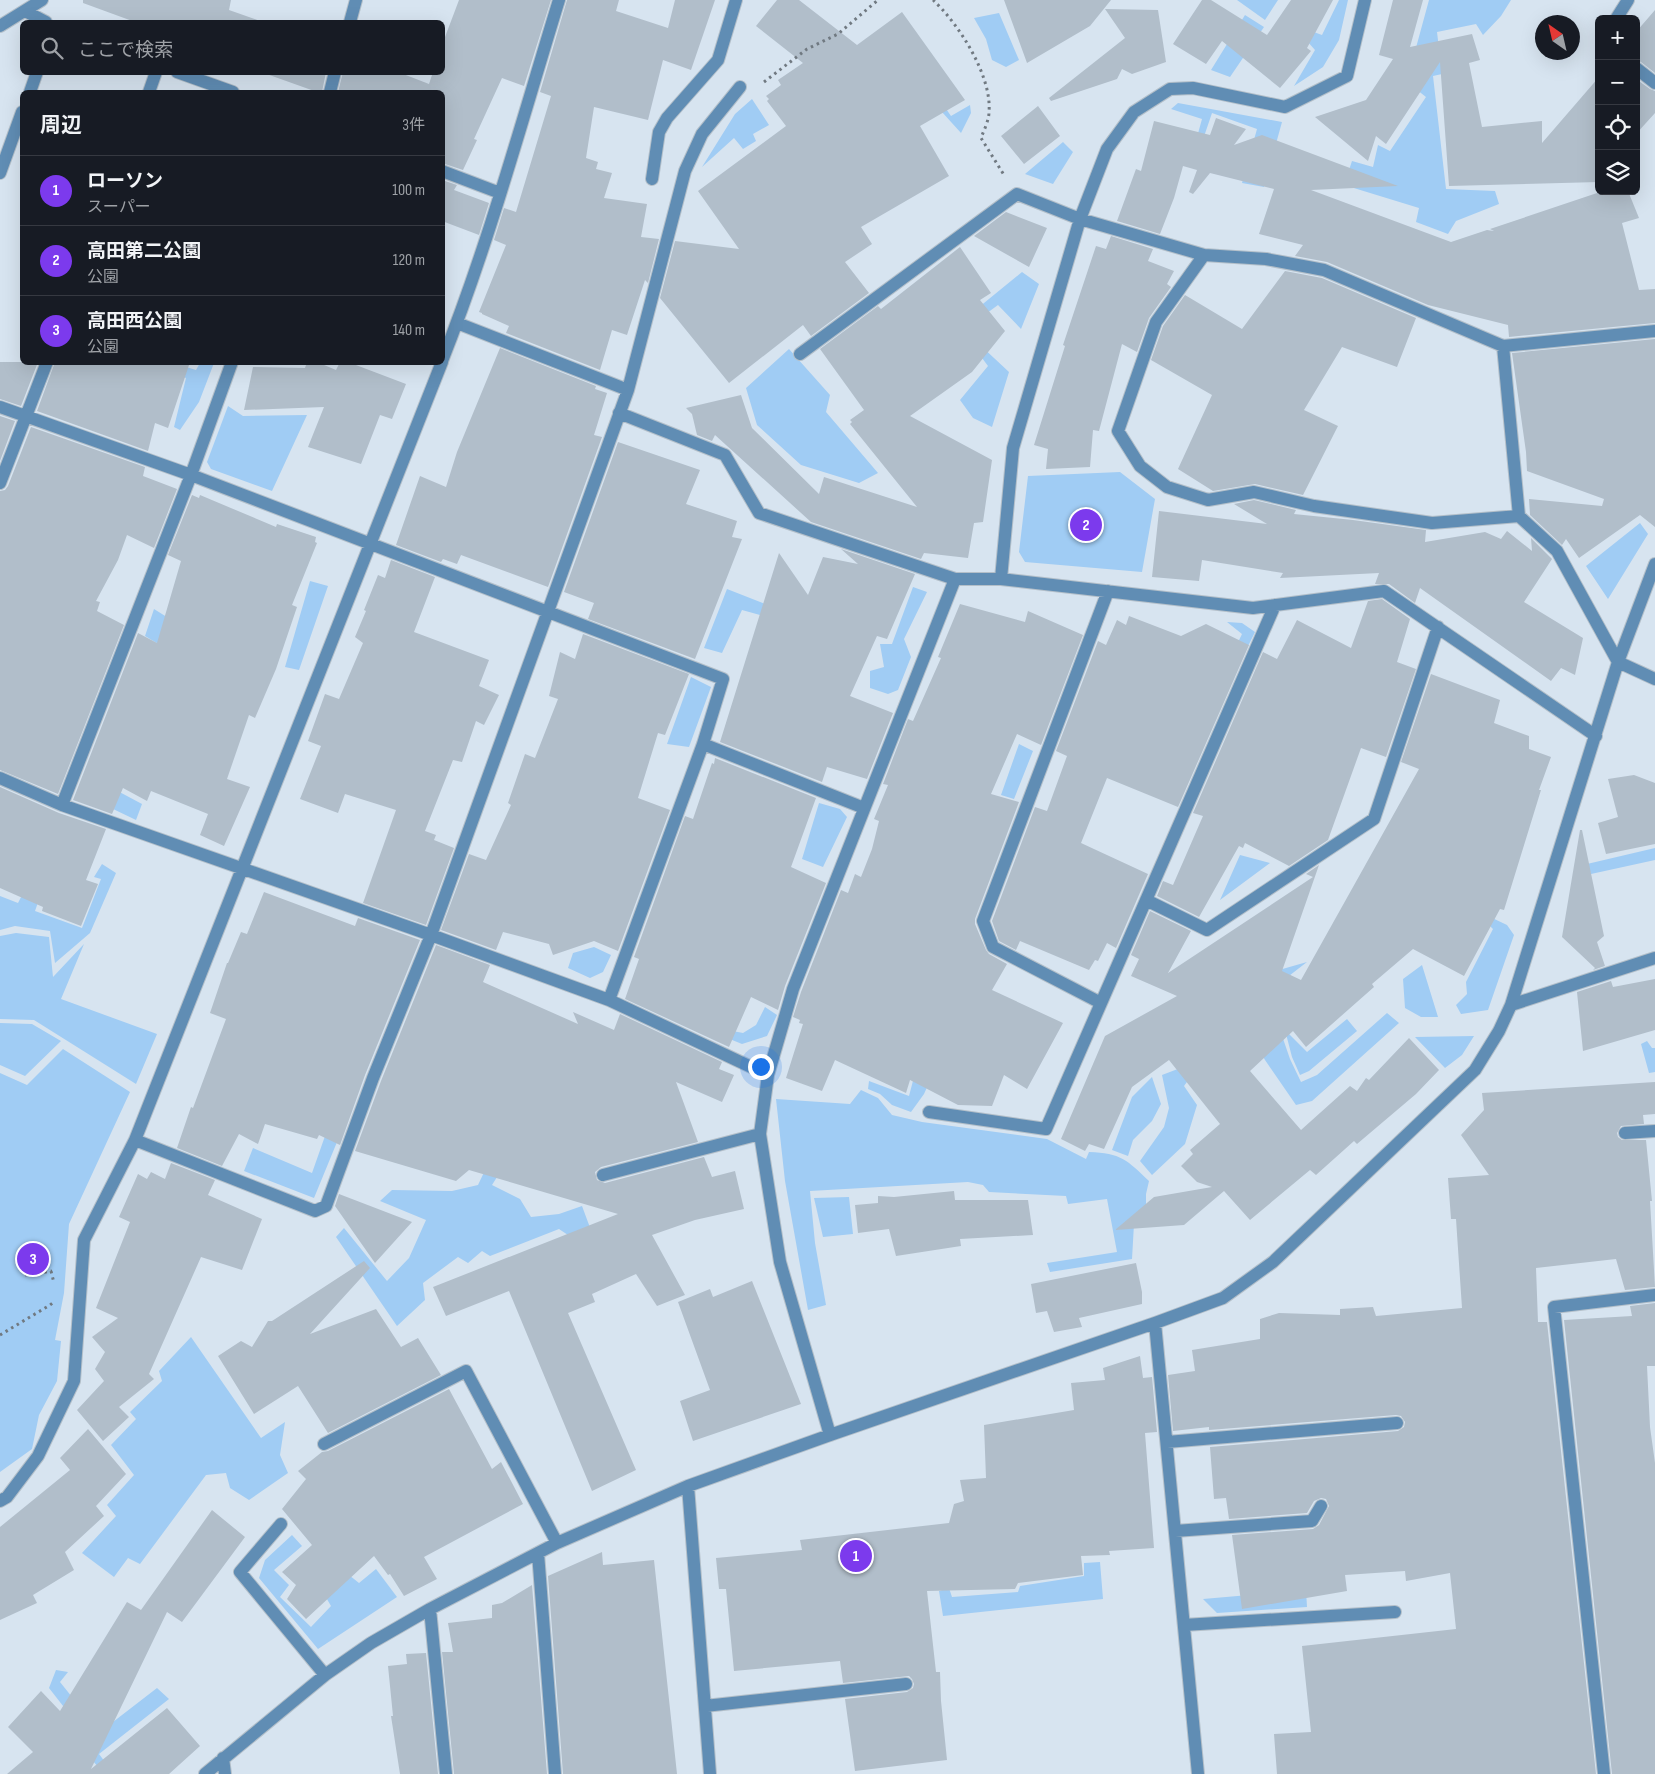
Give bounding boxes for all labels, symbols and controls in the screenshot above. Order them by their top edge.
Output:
north arrow [1535,15,1580,60]
map controls [1595,15,1640,195]
button: + [1595,15,1640,60]
search box [20,20,445,75]
icon: search [38,34,66,62]
text: ここで検索 [78,39,173,62]
button: − [1595,60,1640,105]
button: locate [1595,105,1640,150]
text: 周辺 [40,113,82,138]
text: 3件 [402,116,425,135]
button: layers [1595,150,1640,195]
text: ローソン [87,170,163,193]
text: 1 [53,181,59,200]
text: 100 m [392,181,425,200]
text: スーパー [87,198,151,217]
text: 高田第二公園 [87,240,201,263]
text: 2 [52,251,60,270]
text: 120 m [393,251,425,270]
text: 公園 [87,268,119,287]
text: 高田西公園 [87,310,182,333]
text: 3 [52,321,60,340]
text: 140 m [393,321,425,340]
text: 公園 [87,338,119,357]
pin: 2 [1070,506,1102,544]
your location [748,1054,774,1080]
pin: 3 [17,1240,49,1278]
pin: 1 [840,1537,872,1575]

